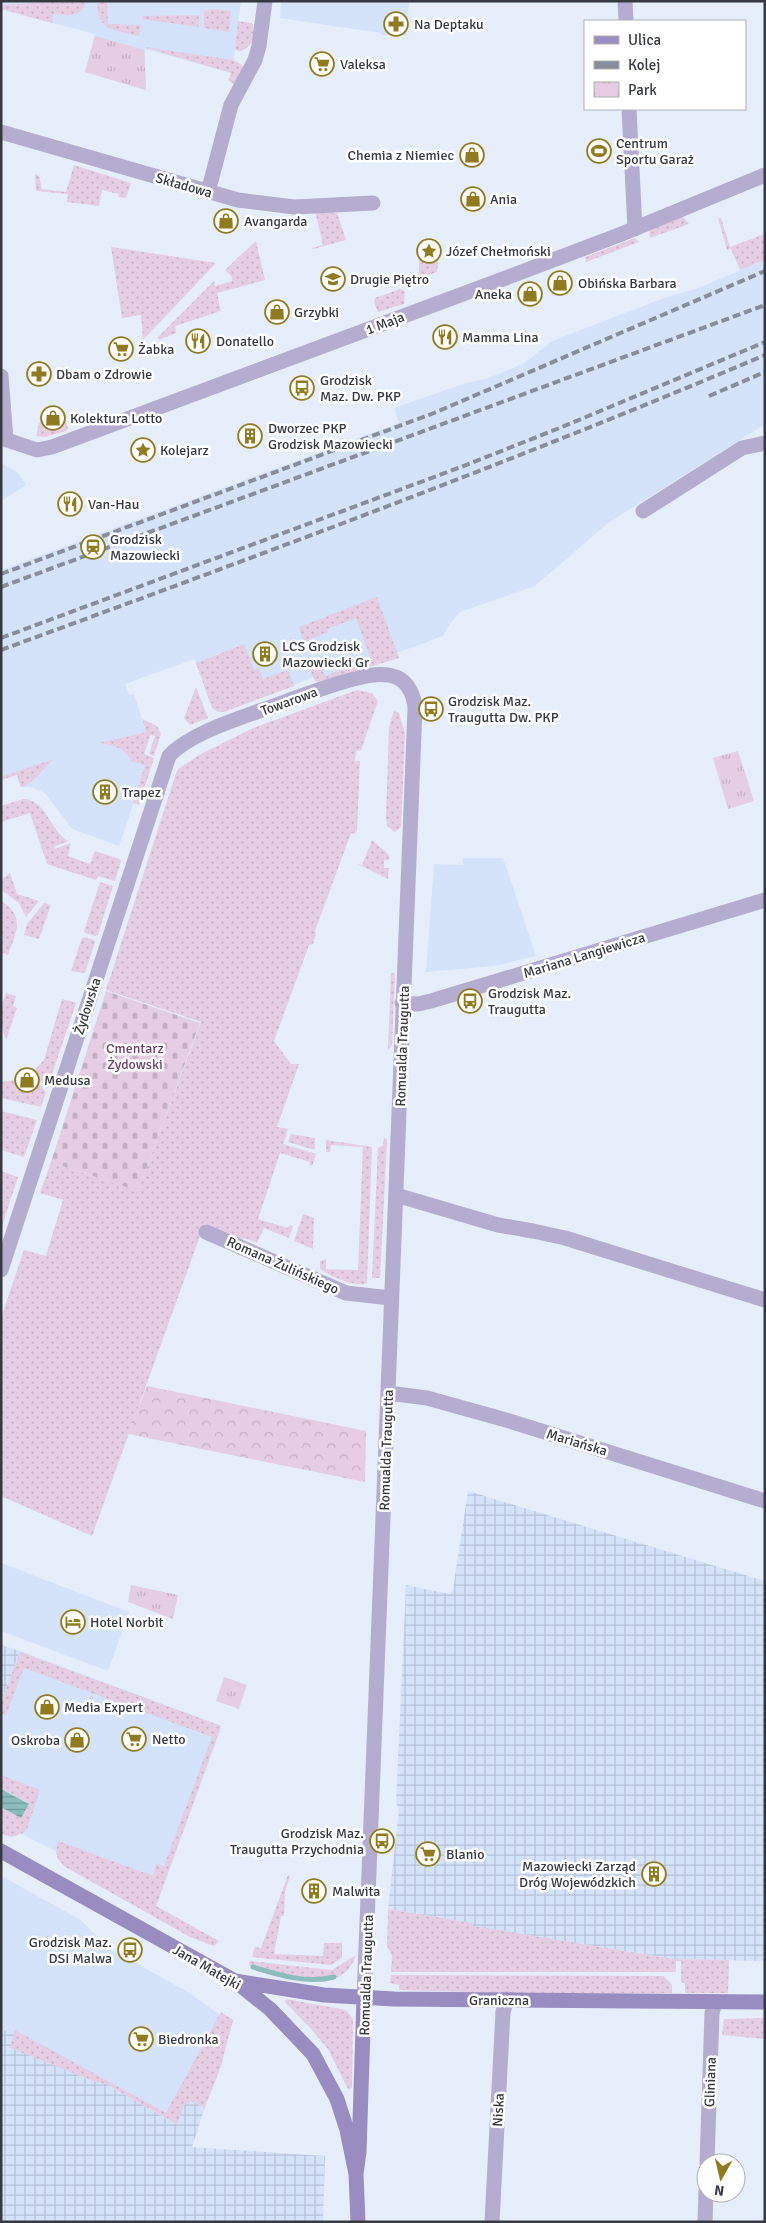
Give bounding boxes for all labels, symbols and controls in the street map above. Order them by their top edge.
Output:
pharmacy icon: Na Deptaku [383,11,409,37]
place label: Na Deptaku [414,16,484,33]
legend [584,20,746,110]
text: Ulica [628,31,661,49]
supermarket icon: Valeksa [309,51,335,77]
place label: Valeksa [340,56,386,73]
text: Kolej [628,56,660,74]
text: Park [628,81,657,99]
place label: Centrum Sportu Garaż [616,135,694,168]
sports icon: Centrum Sportu Garaż [586,138,612,164]
shop icon: Chemia z Niemiec [459,142,485,168]
place label: Chemia z Niemiec [348,147,454,164]
street label: Składowa [154,169,214,202]
shop icon: Ania [460,186,486,212]
place label: Ania [490,191,517,208]
shop icon: Avangarda [213,208,239,234]
place label: Avangarda [244,213,307,230]
place icon: Józef Chełmoński [416,238,442,264]
place label: Józef Chełmoński [446,243,551,260]
school or university icon: Drugie Piętro [320,266,346,292]
shop icon: Obińska Barbara [547,270,573,296]
place label: Drugie Piętro [350,271,429,288]
place label: Obińska Barbara [578,275,677,292]
shop icon: Aneka [517,281,543,307]
place label: Aneka [475,286,512,303]
shop icon: Grzybki [264,299,290,325]
place label: Grzybki [294,304,339,321]
street label: 1 Maja [363,308,407,339]
restaurant icon: Mamma Lina [432,324,458,350]
restaurant icon: Donatello [185,328,211,354]
place label: Mamma Lina [462,329,538,346]
place label: Donatello [216,333,274,350]
supermarket icon: Żabka [108,336,134,362]
place label: Żabka [138,341,174,358]
pharmacy icon: Dbam o Zdrowie [26,361,52,387]
place label: Dbam o Zdrowie [56,366,152,383]
place label: Grodzisk Maz. Dw. PKP [320,372,401,405]
bus stop icon: Grodzisk Maz. Dw. PKP [289,375,315,401]
shop icon: Kolektura Lotto [40,405,66,431]
place label: Kolektura Lotto [70,410,162,427]
place label: Dworzec PKP Grodzisk Mazowiecki [268,420,393,453]
building icon: Dworzec PKP Grodzisk Mazowiecki [237,423,263,449]
place icon: Kolejarz [130,437,156,463]
place label: Kolejarz [160,442,209,459]
restaurant icon: Van-Hau [57,491,83,517]
place label: Van-Hau [88,496,139,513]
place label: Grodzisk Mazowiecki [110,531,180,564]
station icon: Grodzisk Mazowiecki [80,534,106,560]
place label: LCS Grodzisk Mazowiecki Gr [282,638,370,671]
building icon: LCS Grodzisk Mazowiecki Gr [252,641,278,667]
street label: Towarowa [259,683,320,720]
place label: Grodzisk Maz. Traugutta Dw. PKP [448,693,559,726]
bus stop icon: Grodzisk Maz. Traugutta Dw. PKP [418,696,444,722]
building icon: Trapez [92,779,118,805]
place label: Trapez [122,784,161,801]
street label: Mariana Langiewicza [521,929,647,982]
street label: Żydowska [70,976,105,1037]
street label: Romualda Traugutta [392,985,413,1107]
place label: Grodzisk Maz. Traugutta [488,985,571,1018]
bus stop icon: Grodzisk Maz. Traugutta [457,988,483,1014]
park label: Cmentarz Żydowski [106,1040,164,1073]
shop icon: Medusa [14,1067,40,1093]
place label: Medusa [44,1072,91,1089]
street label: Romana Żulińskiego [224,1233,341,1298]
street label: Romualda Traugutta [376,1389,397,1511]
street label: Mariańska [544,1425,609,1460]
hotel icon: Hotel Norbit [60,1609,86,1635]
place label: Hotel Norbit [90,1614,164,1631]
shop icon: Media Expert [34,1694,60,1720]
place label: Media Expert [64,1699,143,1716]
supermarket icon: Netto [121,1726,147,1752]
shop icon: Oskroba [64,1727,90,1753]
place label: Netto [152,1731,185,1748]
place label: Oskroba [11,1732,60,1749]
place label: Grodzisk Maz. Traugutta Przychodnia [230,1825,364,1858]
bus stop icon: Grodzisk Maz. Traugutta Przychodnia [369,1828,395,1854]
supermarket icon: Blanio [415,1841,441,1867]
place label: Blanio [446,1846,484,1863]
place label: Mazowiecki Zarząd Dróg Wojewódzkich [519,1858,636,1891]
building icon: Mazowiecki Zarząd Dróg Wojewódzkich [641,1861,667,1887]
building icon: Malwita [301,1878,327,1904]
place label: Malwita [332,1883,380,1900]
street label: Romualda Traugutta [356,1914,377,2036]
place label: Grodzisk Maz. DSI Malwa [29,1934,112,1967]
bus stop icon: Grodzisk Maz. DSI Malwa [117,1937,143,1963]
street label: Jana Matejki [170,1941,244,1994]
street label: Graniczna [469,1992,529,2009]
supermarket icon: Biedronka [128,2026,154,2052]
place label: Biedronka [158,2031,219,2048]
street label: Gliniana [701,2057,720,2107]
street label: Niska [489,2093,508,2127]
north arrow [696,2153,746,2203]
text: N [713,2181,725,2199]

